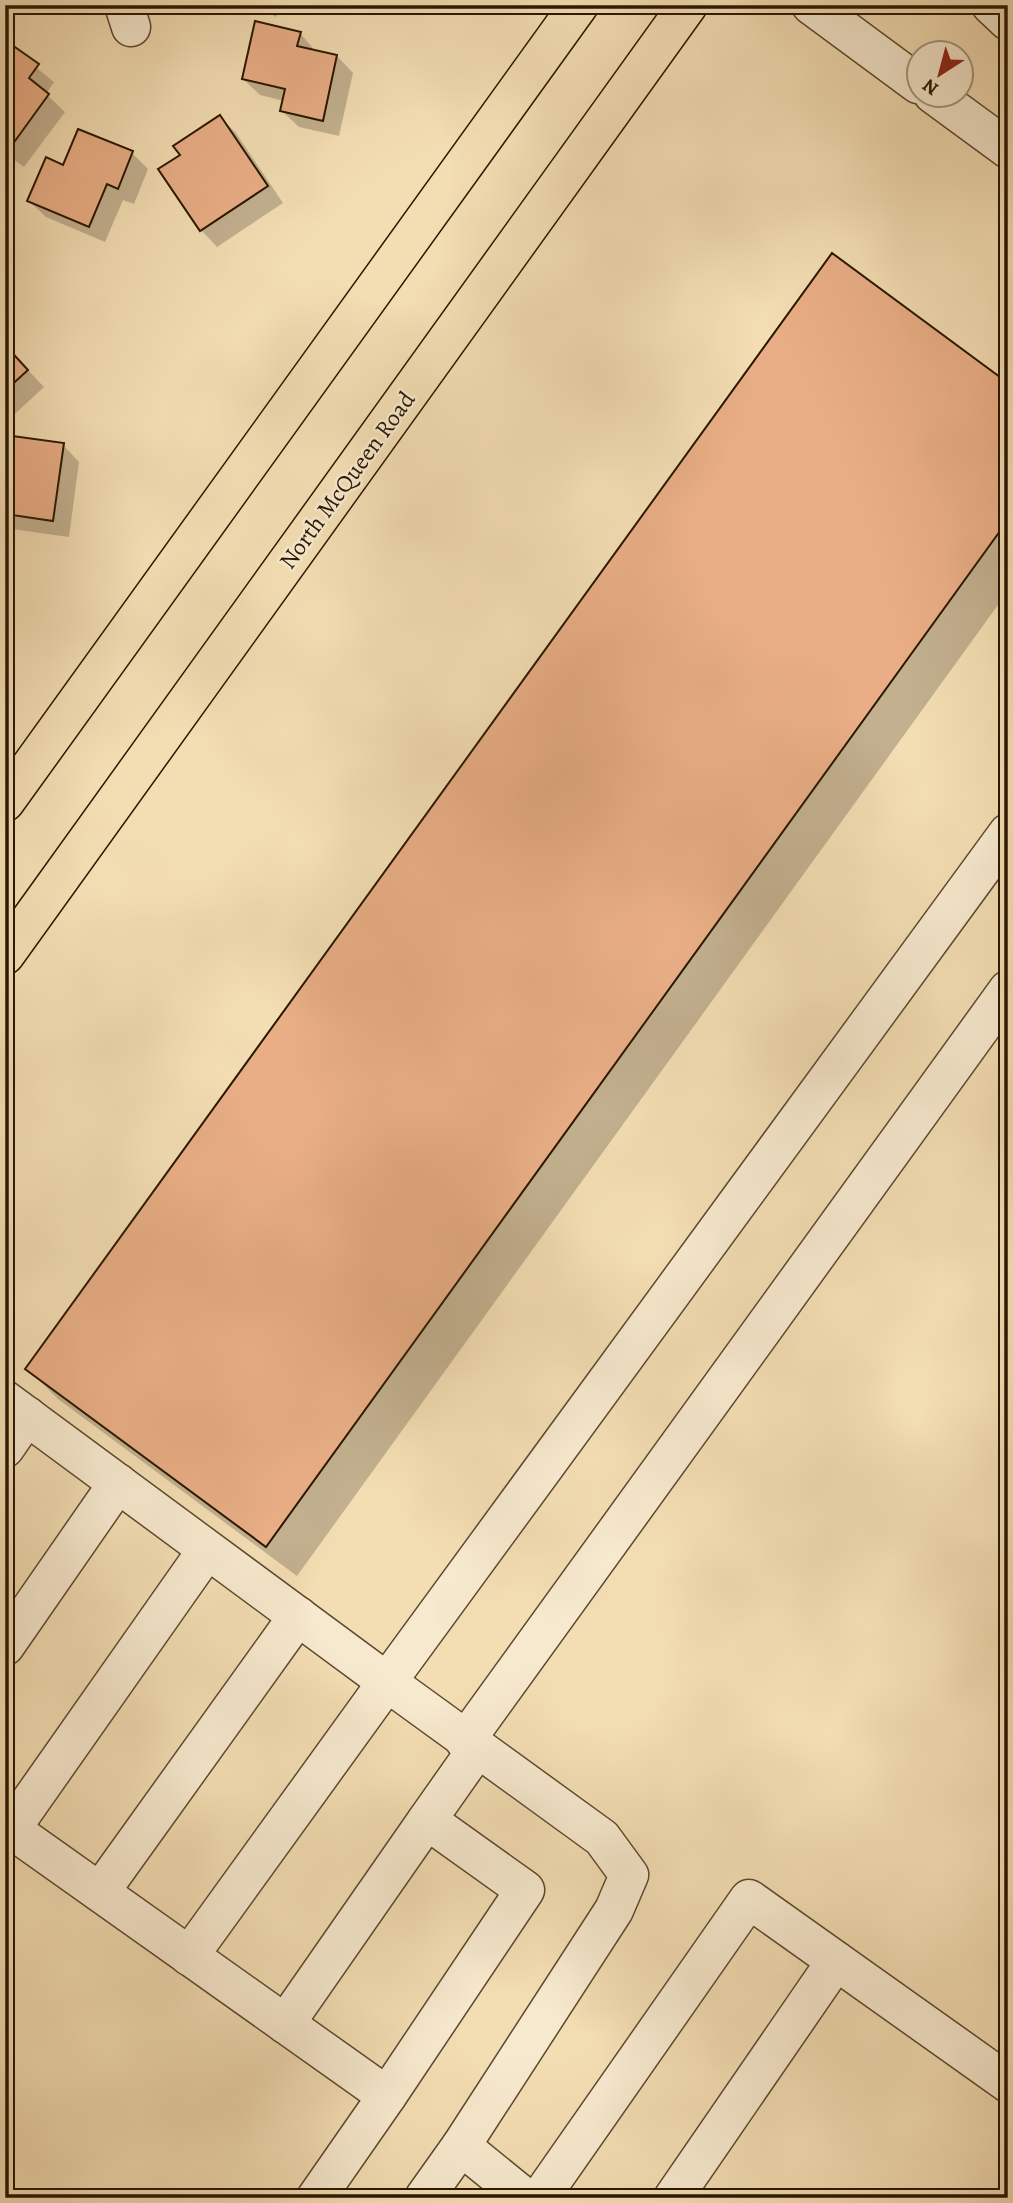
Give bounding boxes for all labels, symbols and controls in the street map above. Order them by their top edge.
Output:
north arrow [904,38,974,108]
text: N [917,72,944,102]
street label: North McQueen Road [272,385,422,575]

